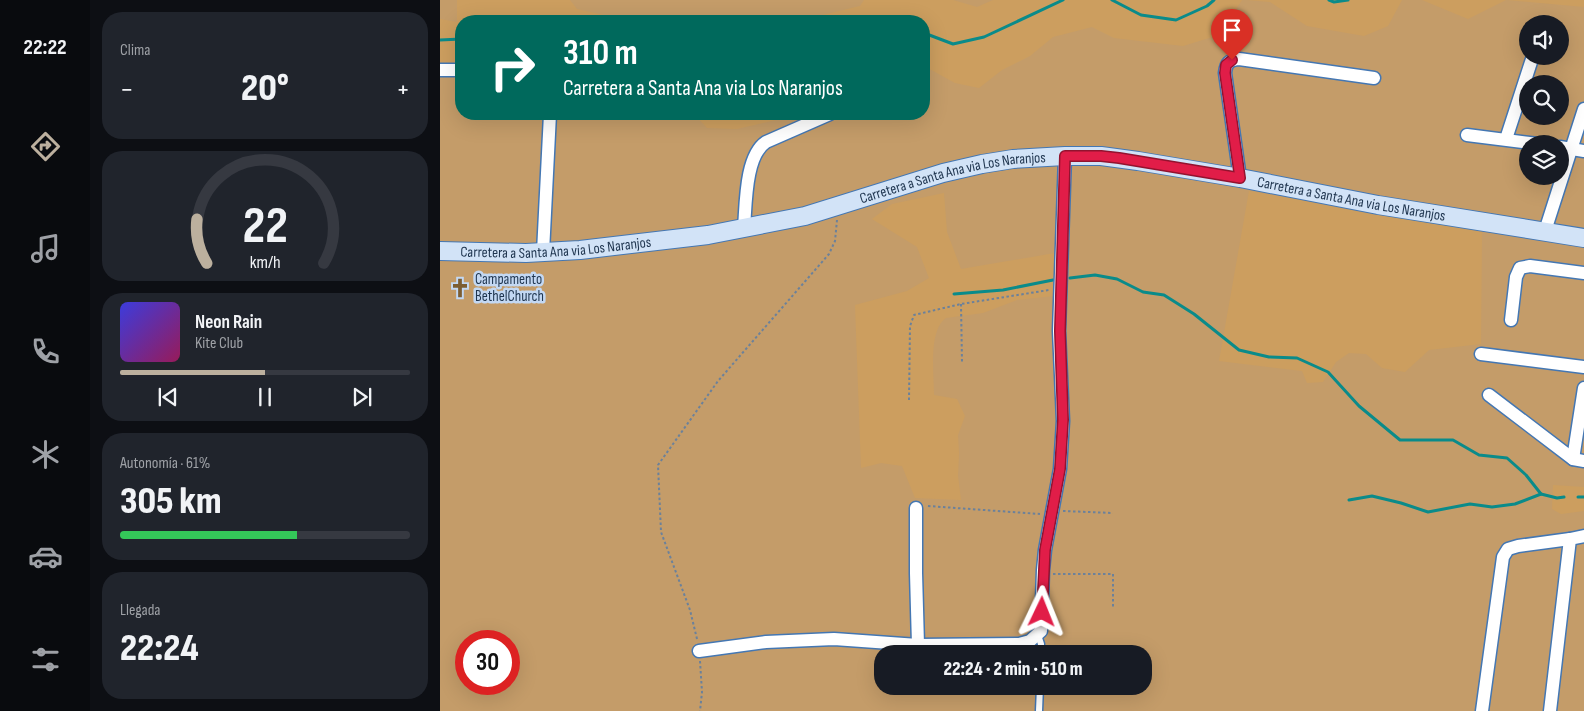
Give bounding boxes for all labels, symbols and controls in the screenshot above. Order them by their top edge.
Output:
pin [1211,9,1253,60]
map controls [1519,15,1569,185]
button: sound [1519,15,1569,65]
icon: arrive [1218,16,1246,44]
text: 310 m [563,32,638,75]
text: 22:22 [23,34,67,61]
icon: right [480,35,545,100]
text: Clima [120,41,150,60]
text: 20° [241,66,289,111]
text: − [120,73,134,106]
text: + [396,73,410,106]
text: Carretera a Santa Ana via Los Naranjos [563,75,843,102]
button: search [1519,75,1569,125]
icon: directions [28,129,63,164]
button: layers [1519,135,1569,185]
street label: Carretera a Santa Ana via Los Naranjos [857,148,1046,208]
street label: Carretera a Santa Ana via Los Naranjos [1256,173,1447,226]
text: 22 [242,195,288,258]
icon: music [28,231,63,266]
street label: Carretera a Santa Ana via Los Naranjos [460,233,652,263]
text: km/h [250,252,280,273]
place label: Campamento BethelChurch [475,270,544,306]
church icon: Campamento BethelChurch [449,277,471,299]
text: Neon Rain [195,311,262,334]
icon: phone [28,334,63,369]
text: Kite Club [195,334,243,353]
icon: previous [154,383,182,411]
icon: pause [251,383,279,411]
icon: next [348,383,376,411]
icon: climate [28,437,63,472]
text: Autonomía · 61% [120,454,210,473]
text: 305 km [120,479,222,524]
icon: car [28,539,63,574]
position arrow [1015,585,1067,637]
text: Llegada [120,601,161,620]
text: 22:24 [120,626,199,671]
speed limit sign: 30 [455,630,520,695]
icon: filters [28,642,63,677]
text: 22:24 · 2 min · 510 m [943,658,1083,681]

